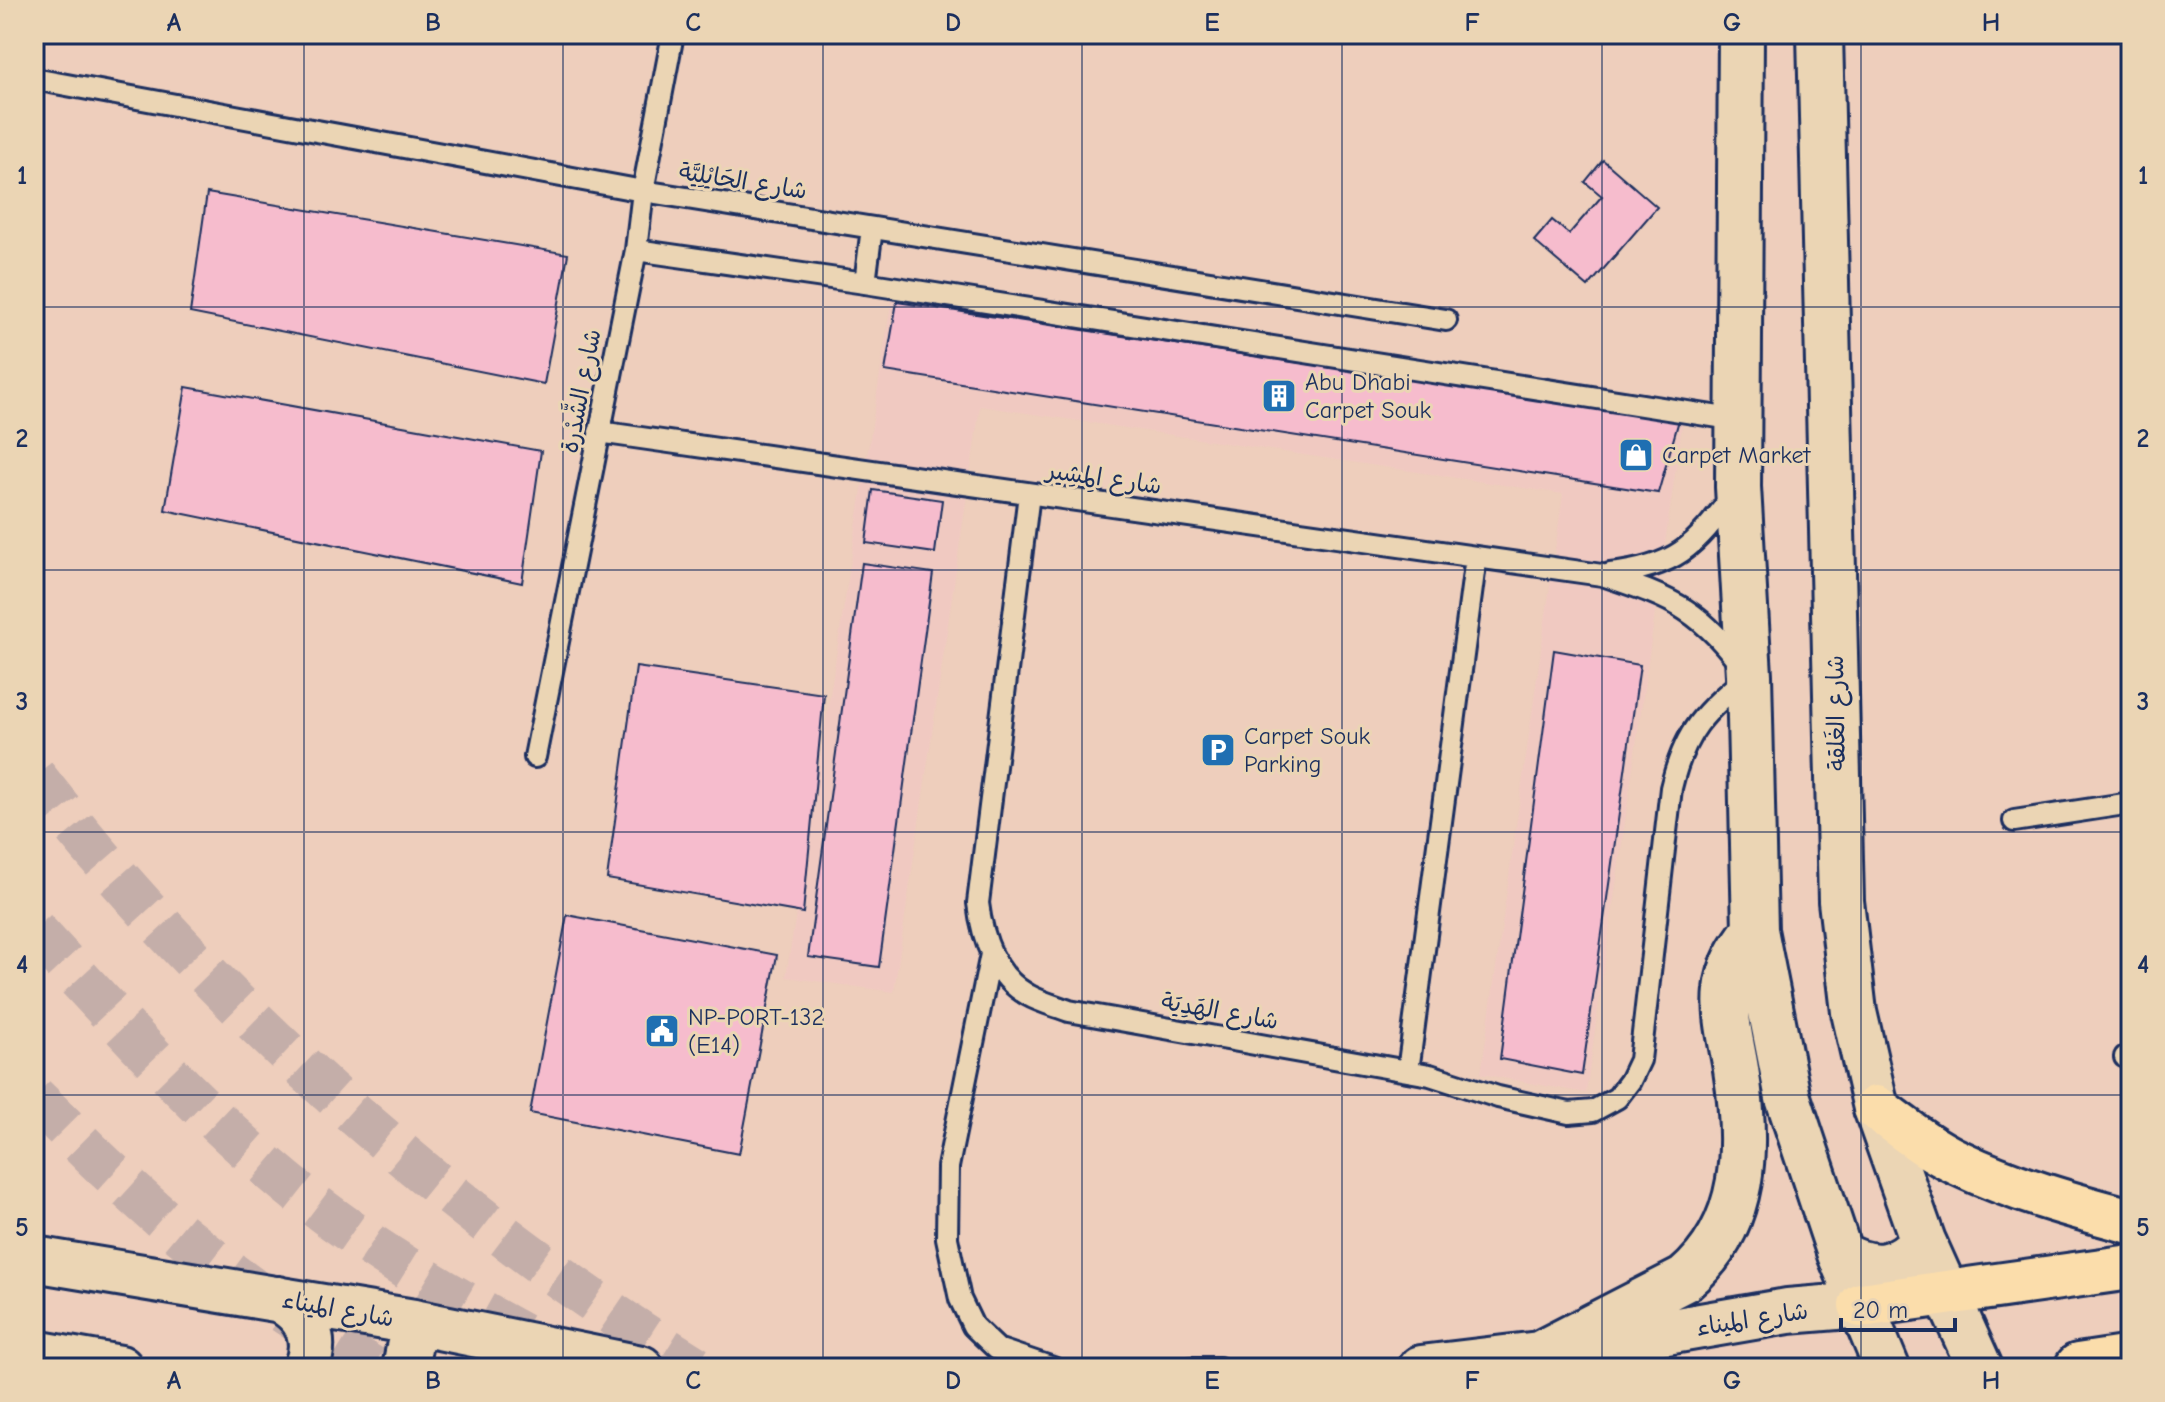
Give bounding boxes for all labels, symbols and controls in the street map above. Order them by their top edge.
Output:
text: A [167,8,182,38]
text: B [425,8,441,38]
text: C [685,8,701,38]
text: D [945,8,961,38]
text: E [1204,8,1220,38]
text: F [1464,8,1480,38]
text: G [1723,8,1741,38]
text: H [1982,8,2000,38]
street label: شارع الحَايْلِيَّة [676,157,809,208]
text: 1 [17,161,27,191]
text: 1 [2138,161,2148,191]
street label: شارع الشَّدْرة [551,326,610,456]
place label: Abu Dhabi Carpet Souk [1305,368,1432,424]
building icon: Abu Dhabi Carpet Souk [1260,377,1298,415]
text: 2 [16,424,28,454]
text: 2 [2137,424,2149,454]
shop icon: Carpet Market [1617,436,1655,474]
place label: Carpet Market [1662,441,1811,469]
street label: شارع المِشِير [1042,456,1163,503]
street label: شارع الغَلقة [1821,655,1854,771]
text: 3 [16,687,28,717]
text: 3 [2137,687,2149,717]
place label: Carpet Souk Parking [1244,722,1371,778]
parking icon: Carpet Souk Parking [1199,731,1237,769]
text: 4 [16,950,28,980]
text: 4 [2137,950,2149,980]
street label: شارع الهَدِيَة [1159,987,1281,1038]
place label: NP-PORT-132 (E14) [688,1003,824,1059]
public building icon: NP-PORT-132 (E14) [643,1012,681,1050]
text: 5 [15,1213,29,1243]
text: 5 [2136,1213,2150,1243]
scale bar [1841,1282,1955,1332]
street label: شارع الميناء [279,1285,396,1336]
street label: شارع الميناء [1694,1296,1810,1345]
text: 20 m [1853,1296,1908,1324]
text: A [167,1366,182,1396]
text: B [425,1366,441,1396]
text: C [685,1366,701,1396]
text: D [945,1366,961,1396]
text: E [1204,1366,1220,1396]
text: F [1464,1366,1480,1396]
text: G [1723,1366,1741,1396]
text: H [1982,1366,2000,1396]

